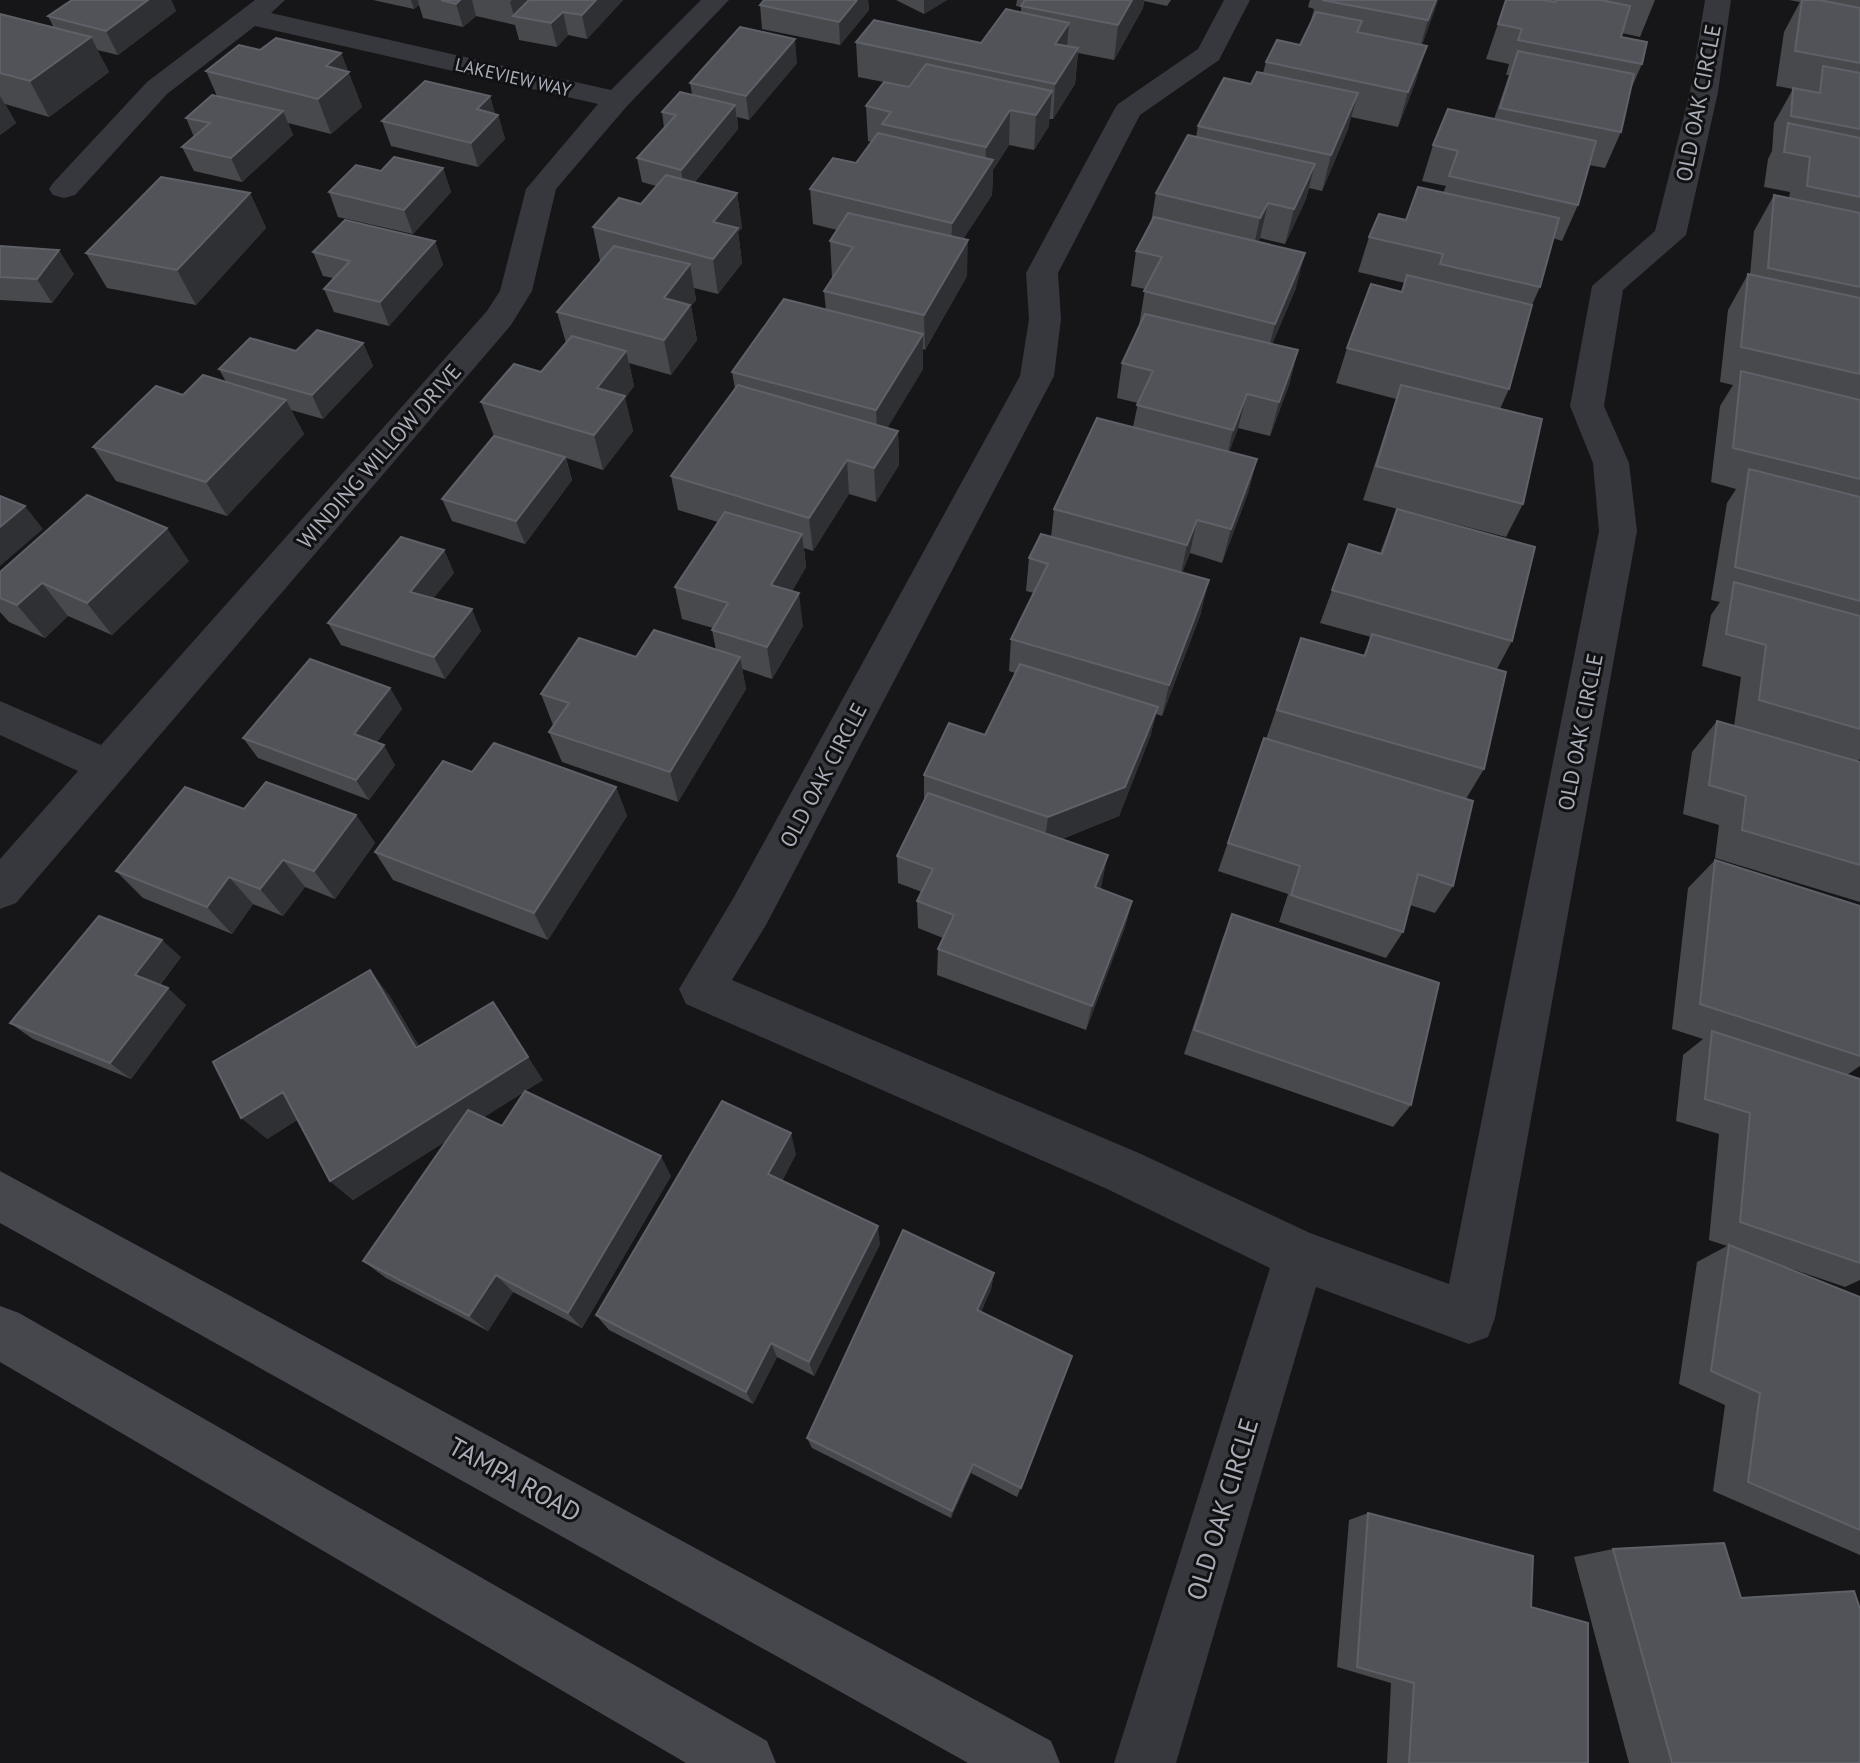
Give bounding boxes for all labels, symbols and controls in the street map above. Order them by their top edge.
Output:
street label: OLD OAK CIRCLE [1669,22,1727,184]
street label: LAKEVIEW WAY [453,52,573,102]
street label: WINDING WILLOW DRIVE [291,358,467,554]
street label: OLD OAK CIRCLE [1551,651,1609,813]
street label: OLD OAK CIRCLE [773,698,873,852]
street label: OLD OAK CIRCLE [1179,1414,1265,1604]
street label: TAMPA ROAD [443,1429,587,1529]

